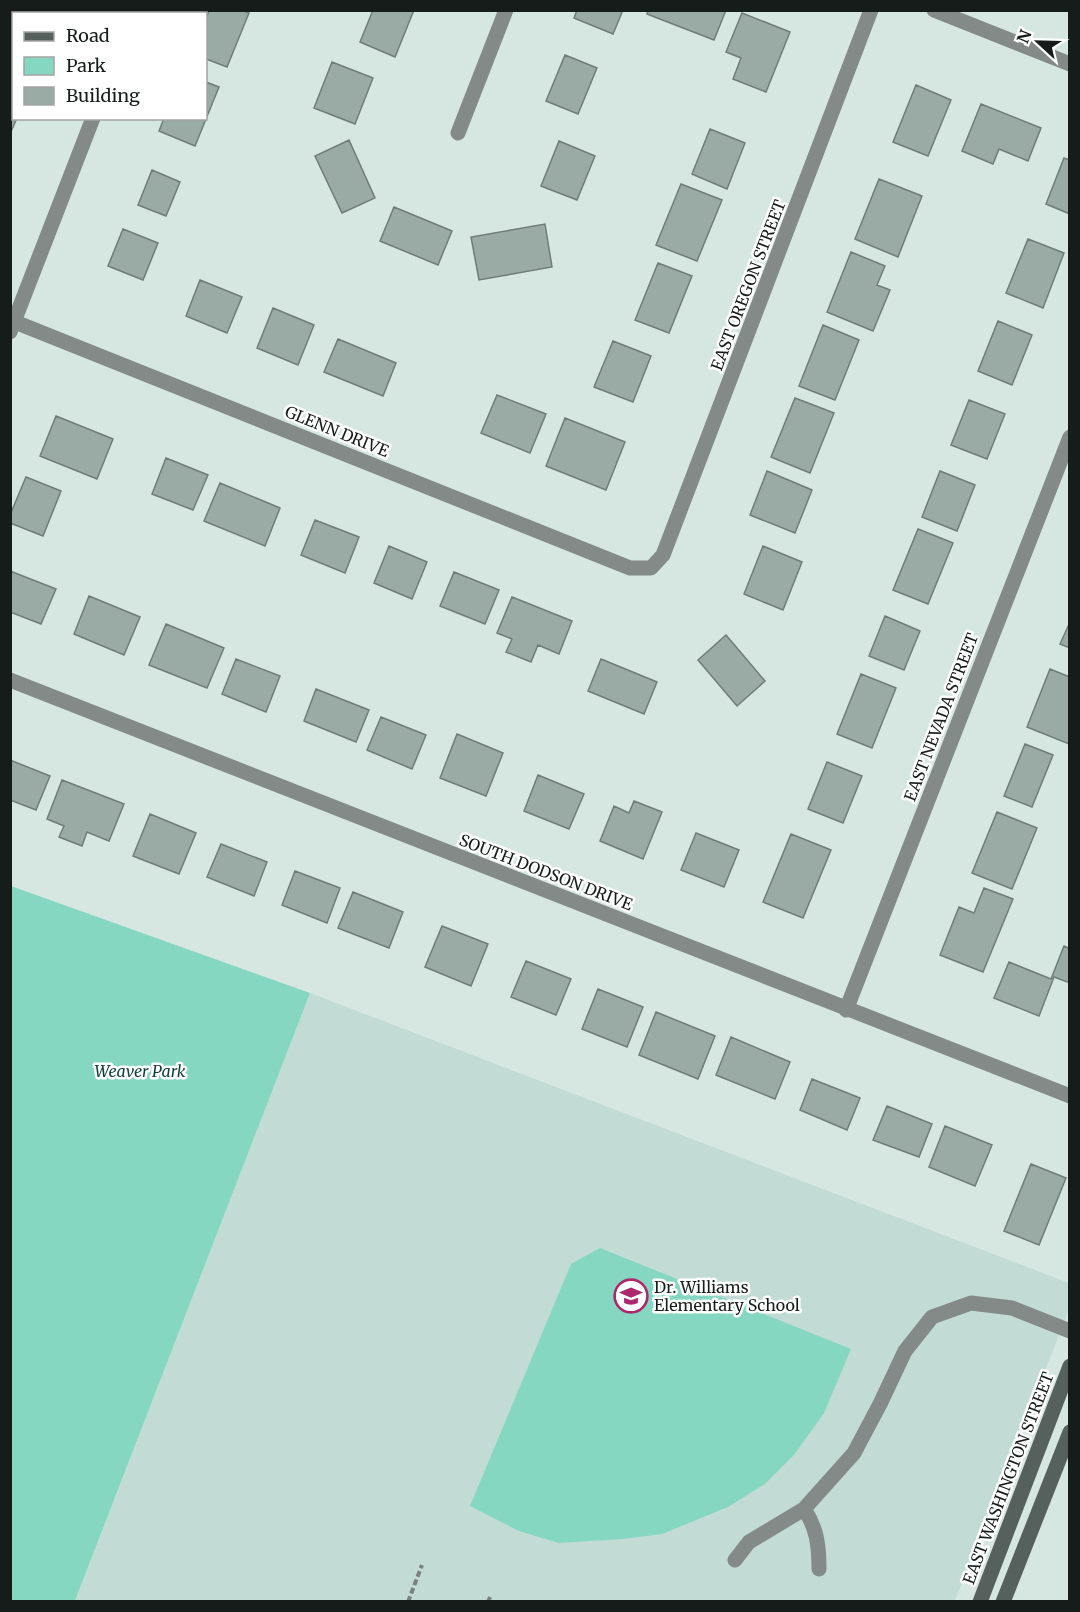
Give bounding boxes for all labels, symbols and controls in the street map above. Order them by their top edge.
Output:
legend [12,12,207,120]
north arrow [1008,12,1068,72]
text: Road [66,24,110,47]
text: N [1012,26,1036,46]
text: Park [66,54,107,77]
text: Building [66,84,140,107]
street label: EAST OREGON STREET [706,197,790,373]
street label: GLENN DRIVE [282,401,393,461]
street label: EAST NEVADA STREET [900,630,982,804]
street label: SOUTH DODSON DRIVE [456,830,636,915]
park label: Weaver Park [94,1061,186,1081]
place label: Dr. Williams Elementary School [654,1277,800,1315]
school or university icon: Dr. Williams Elementary School [613,1278,649,1314]
street label: EAST WASHINGTON STREET [958,1369,1058,1587]

